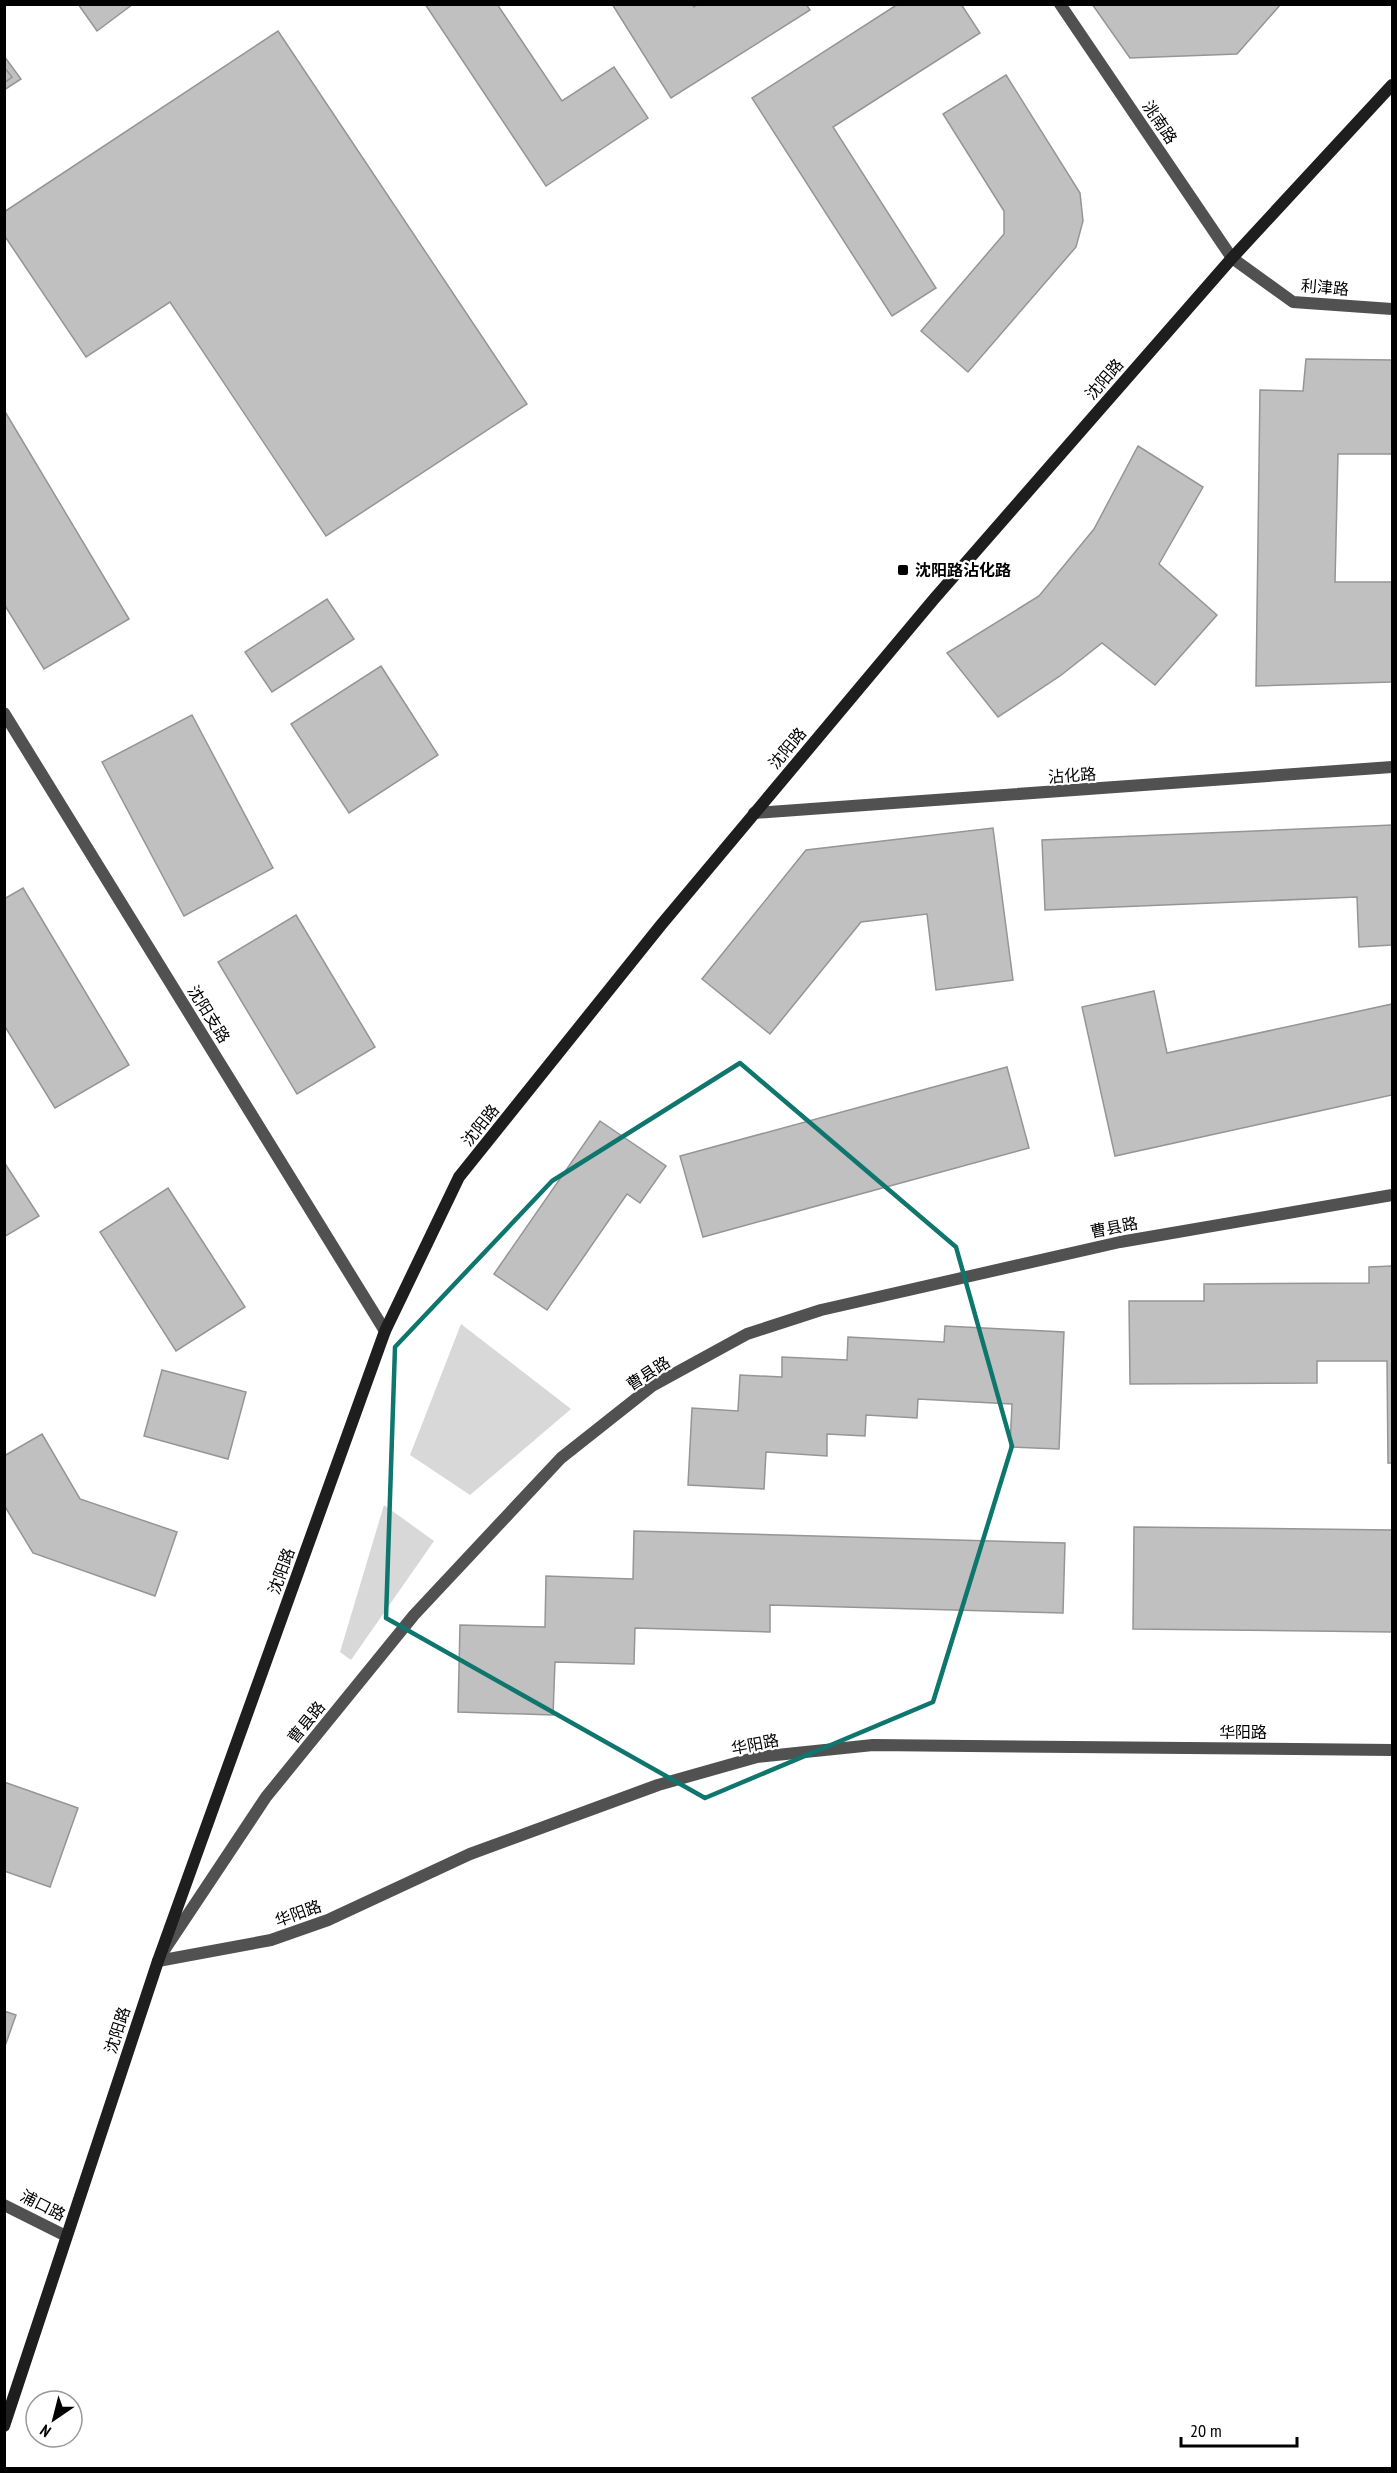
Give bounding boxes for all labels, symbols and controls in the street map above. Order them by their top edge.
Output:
street label: 洮南路 [1138,97,1182,147]
street label: 利津路 [1300,275,1350,299]
street label: 沈阳路 [1081,354,1127,404]
place label: 沈阳路沾化路 [915,560,1011,580]
marker: 沈阳路沾化路 [896,563,910,577]
street label: 沈阳路 [764,723,810,773]
street label: 沾化路 [1047,763,1097,787]
street label: 沈阳支路 [184,982,234,1046]
street label: 沈阳路 [457,1100,503,1150]
street label: 曹县路 [1089,1213,1139,1241]
street label: 曹县路 [622,1352,674,1394]
street label: 沈阳路 [263,1545,299,1597]
street label: 曹县路 [283,1697,329,1747]
street label: 华阳路 [1219,1722,1267,1742]
street label: 华阳路 [730,1730,780,1758]
street label: 华阳路 [272,1895,324,1931]
street label: 沈阳路 [100,2004,134,2056]
street label: 浦口路 [17,2185,69,2225]
north arrow [24,2389,84,2449]
scale bar [1181,2410,1296,2448]
text: 20 m [1190,2419,1222,2442]
text: N [36,2421,55,2442]

